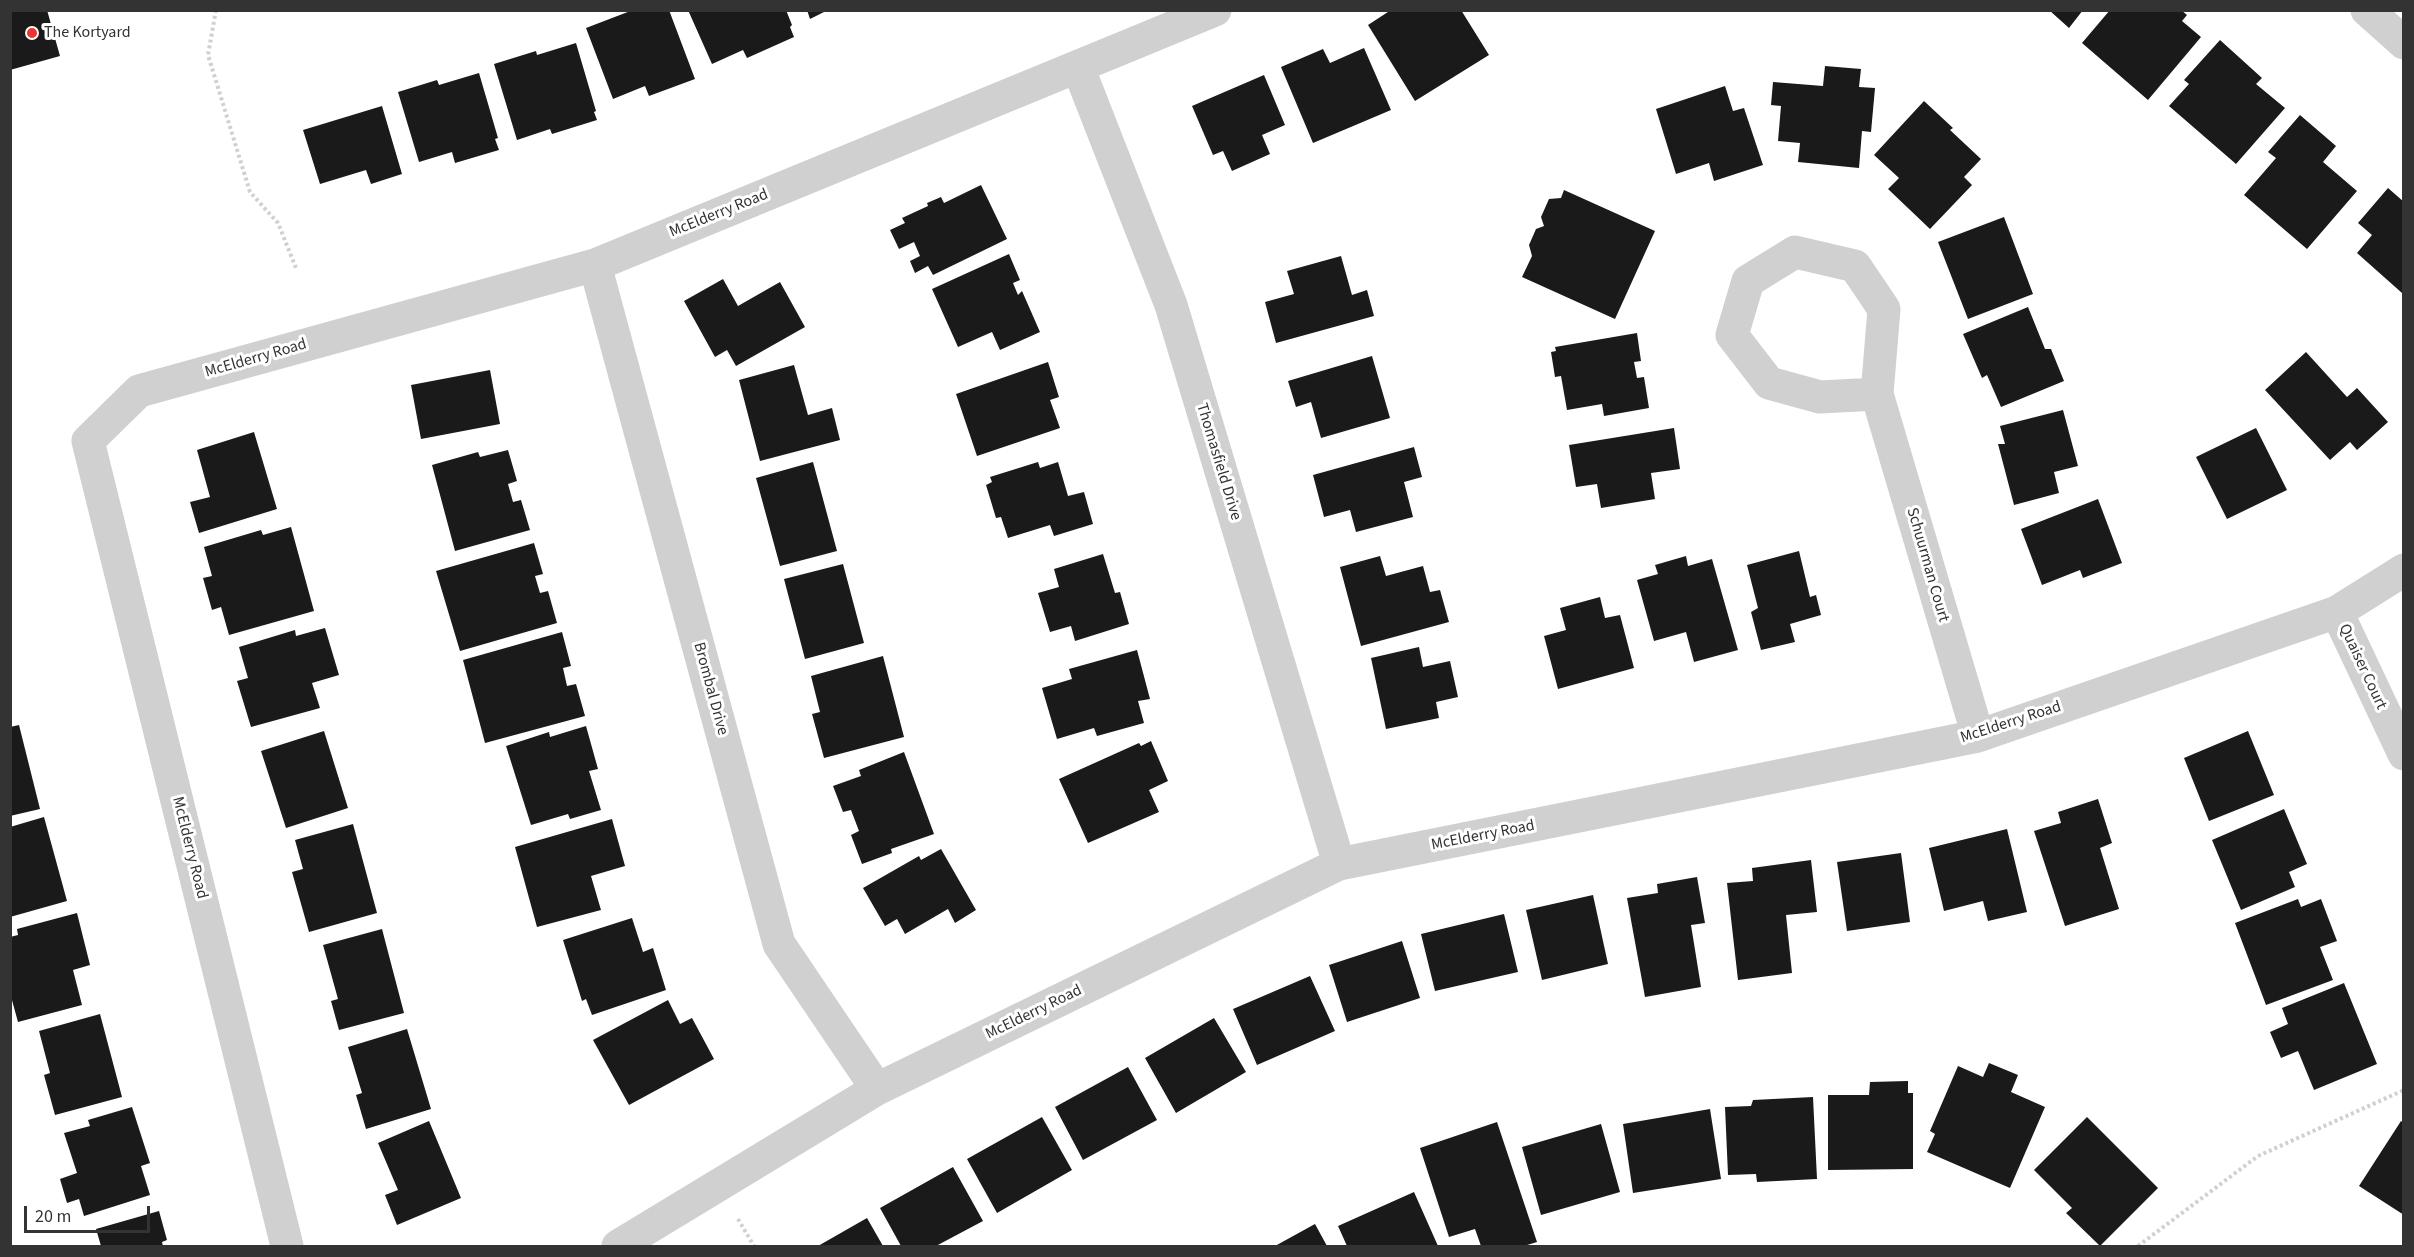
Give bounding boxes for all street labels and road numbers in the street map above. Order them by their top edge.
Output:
street label: McElderry Road [667,185,771,243]
street label: McElderry Road [203,335,309,383]
street label: Thomasfield Drive [1191,401,1245,523]
street label: Schuurman Court [1901,506,1953,624]
street label: Quaiser Court [2334,621,2390,713]
street label: Brombal Drive [688,640,732,738]
street label: McElderry Road [1958,698,2064,748]
street label: McElderry Road [167,795,211,901]
street label: McElderry Road [1430,817,1536,855]
street label: McElderry Road [983,981,1085,1045]

